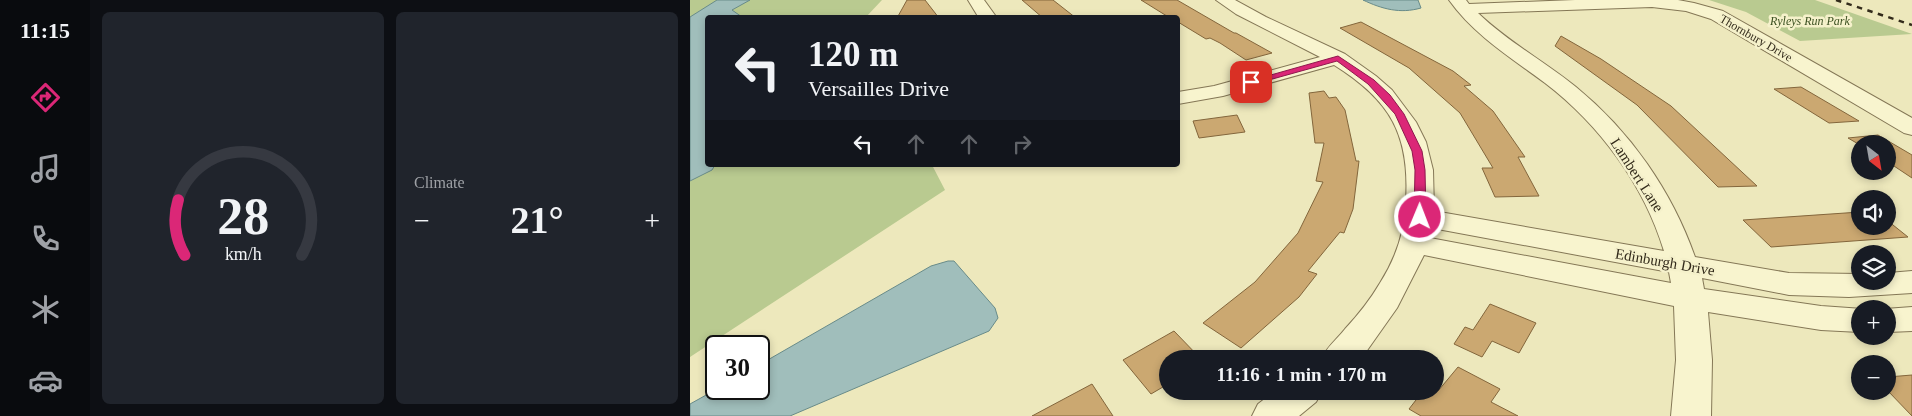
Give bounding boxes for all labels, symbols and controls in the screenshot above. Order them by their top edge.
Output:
street label: Thornbury Drive [1717,12,1795,64]
park label: Ryleys Run Park [1769,14,1851,28]
text: 11:15 [20,18,70,43]
icon: left [725,35,790,100]
text: 120 m [808,35,898,74]
pin [1230,61,1272,103]
icon: arrive [1237,68,1265,96]
text: Versailles Drive [808,76,949,101]
icon: directions [28,80,63,115]
icon: left [849,130,877,158]
icon: ahead [902,130,930,158]
icon: ahead [955,130,983,158]
icon: right [1008,130,1036,158]
street label: Lambert Lane [1607,135,1667,215]
north arrow [1851,135,1896,180]
map controls [1851,135,1896,400]
icon: music [28,151,63,186]
text: Climate [414,174,465,191]
text: 28 [217,188,269,245]
position arrow [1393,190,1445,242]
button: sound [1851,190,1896,235]
text: 21° [510,199,564,241]
text: − [414,205,430,236]
text: + [644,205,660,236]
icon: phone [28,221,63,256]
text: km/h [225,244,261,264]
street label: Edinburgh Drive [1614,245,1716,279]
button: layers [1851,245,1896,290]
icon: climate [28,292,63,327]
button: + [1851,300,1896,345]
speed limit sign: 30 [705,335,770,400]
button: − [1851,355,1896,400]
icon: car [28,363,63,398]
text: 11:16 · 1 min · 170 m [1217,364,1386,385]

